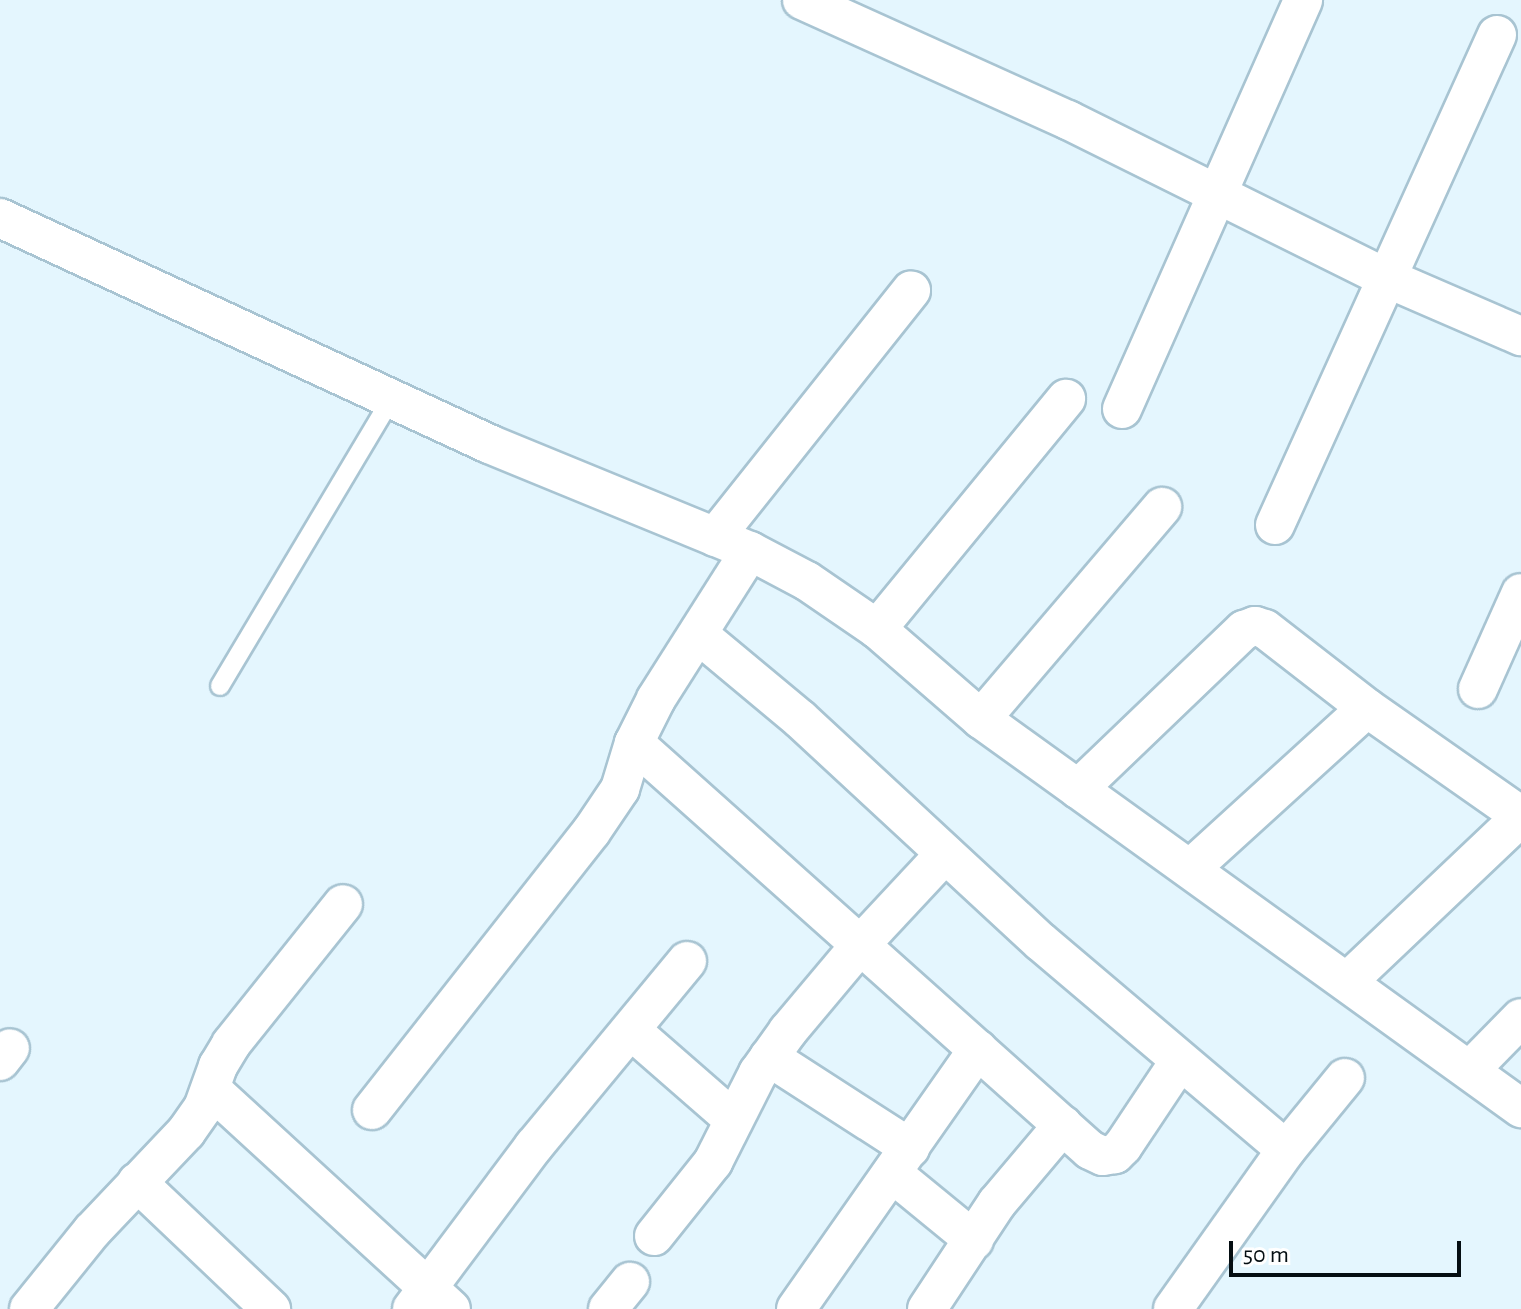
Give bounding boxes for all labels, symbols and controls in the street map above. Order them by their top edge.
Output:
scale bar [1233,1225,1465,1275]
text: 50 m [1243,1243,1289,1267]

